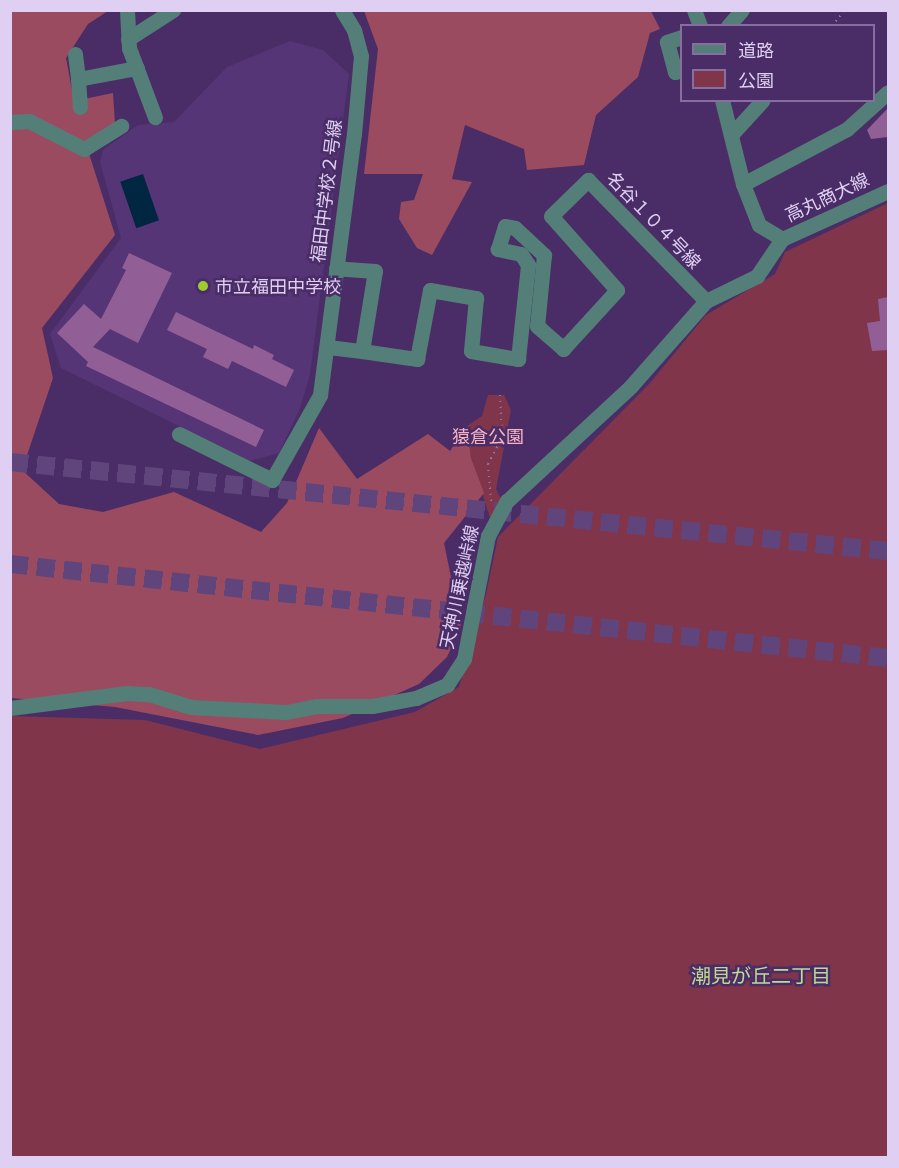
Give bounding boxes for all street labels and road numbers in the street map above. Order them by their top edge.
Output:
street label: 福田中学校２号線 [307,118,345,264]
street label: 名谷１０４号線 [602,167,706,273]
street label: 高丸商大線 [782,168,872,226]
street label: 天神川乗越峠線 [435,523,483,651]

